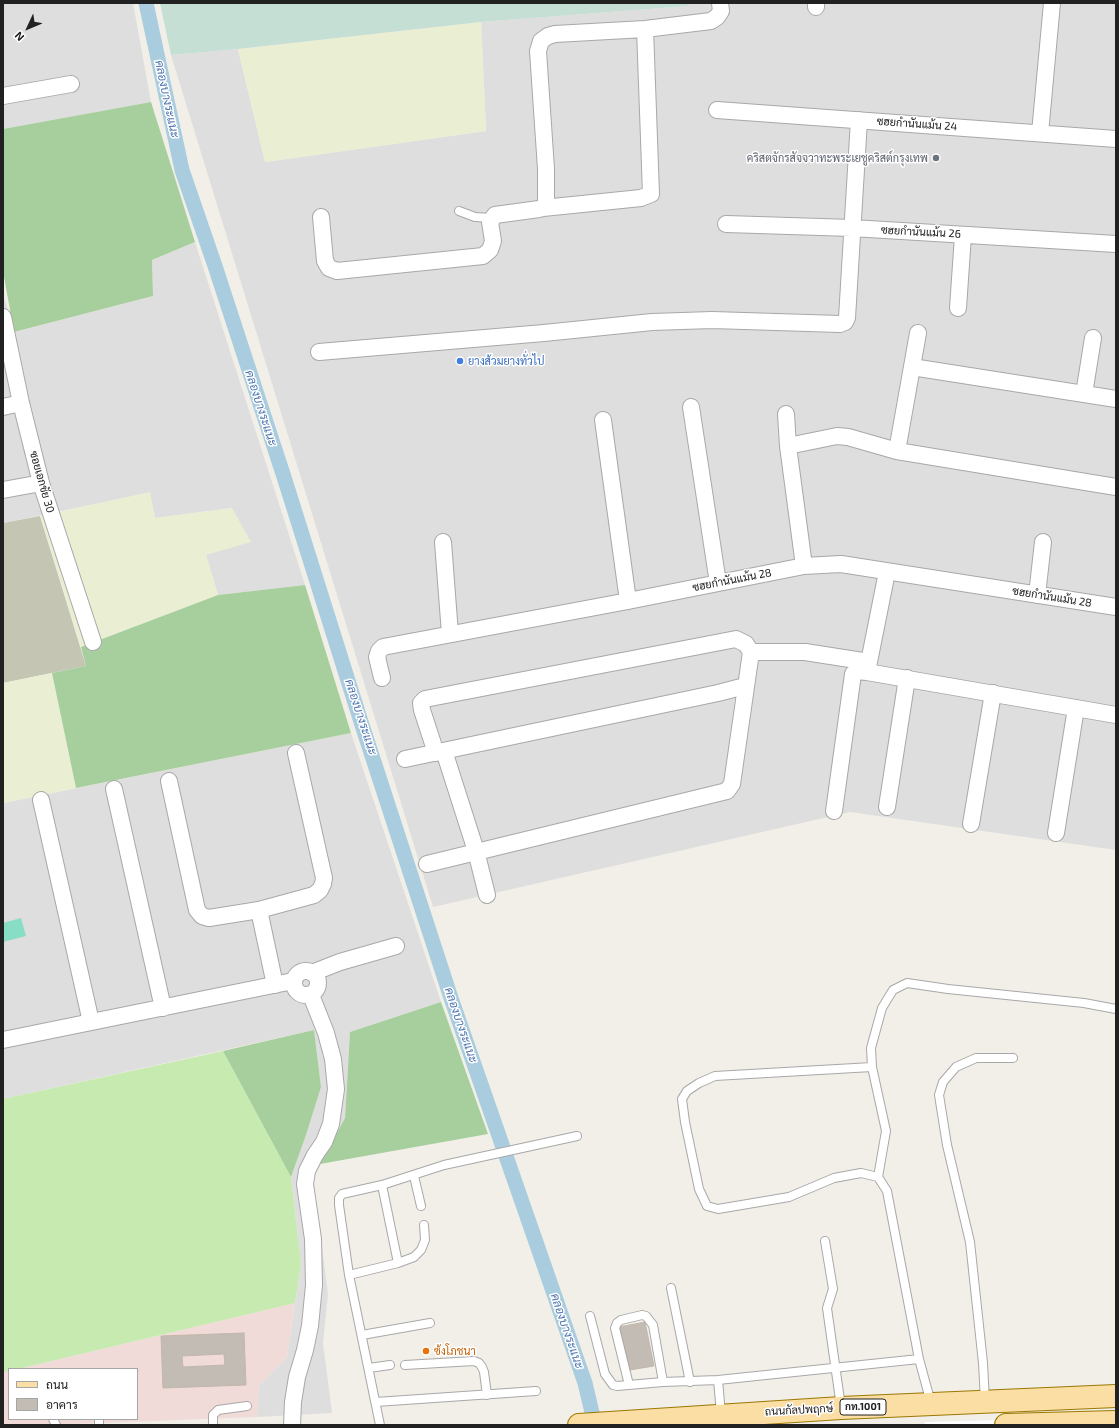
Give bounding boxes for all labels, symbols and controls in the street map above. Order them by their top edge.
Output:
north arrow [8,8,48,48]
text: N [12,29,26,44]
water label: คลองบางระแนะ [152,59,182,139]
street label: ซฮยกำนันแม้น 24 [876,115,958,133]
place label: คริสตจักรสัจจวาทะพระเยชูคริสต์กรุงเทพ [747,151,928,165]
marker: คริสตจักรสัจจวาทะพระเยชูคริสต์กรุงเทพ [931,153,941,163]
street label: ซฮยกำนันแม้น 26 [881,223,961,241]
place label: ยางส้วมยางทั่วไป [468,354,544,368]
marker: ยางส้วมยางทั่วไป [455,356,465,366]
water label: คลองบางระแนะ [242,368,280,448]
street label: ซอยเอกชัย 30 [27,449,57,515]
street label: ซฮยกำนันแม้น 28 [691,566,773,594]
street label: ซฮยกำนันแม้น 28 [1011,584,1093,610]
water label: คลองบางระแนะ [342,677,380,757]
water label: คลองบางระแนะ [441,985,481,1065]
water label: คลองบางระแนะ [547,1291,587,1371]
place label: ซ้งโภชนา [434,1344,476,1358]
marker: ซ้งโภชนา [421,1346,431,1356]
legend [8,1368,138,1420]
text: ถนน [46,1377,68,1391]
text: อาคาร [46,1397,78,1411]
road number: กท.1001 [840,1399,886,1415]
street label: ถนนกัลปพฤกษ์ [764,1402,834,1418]

